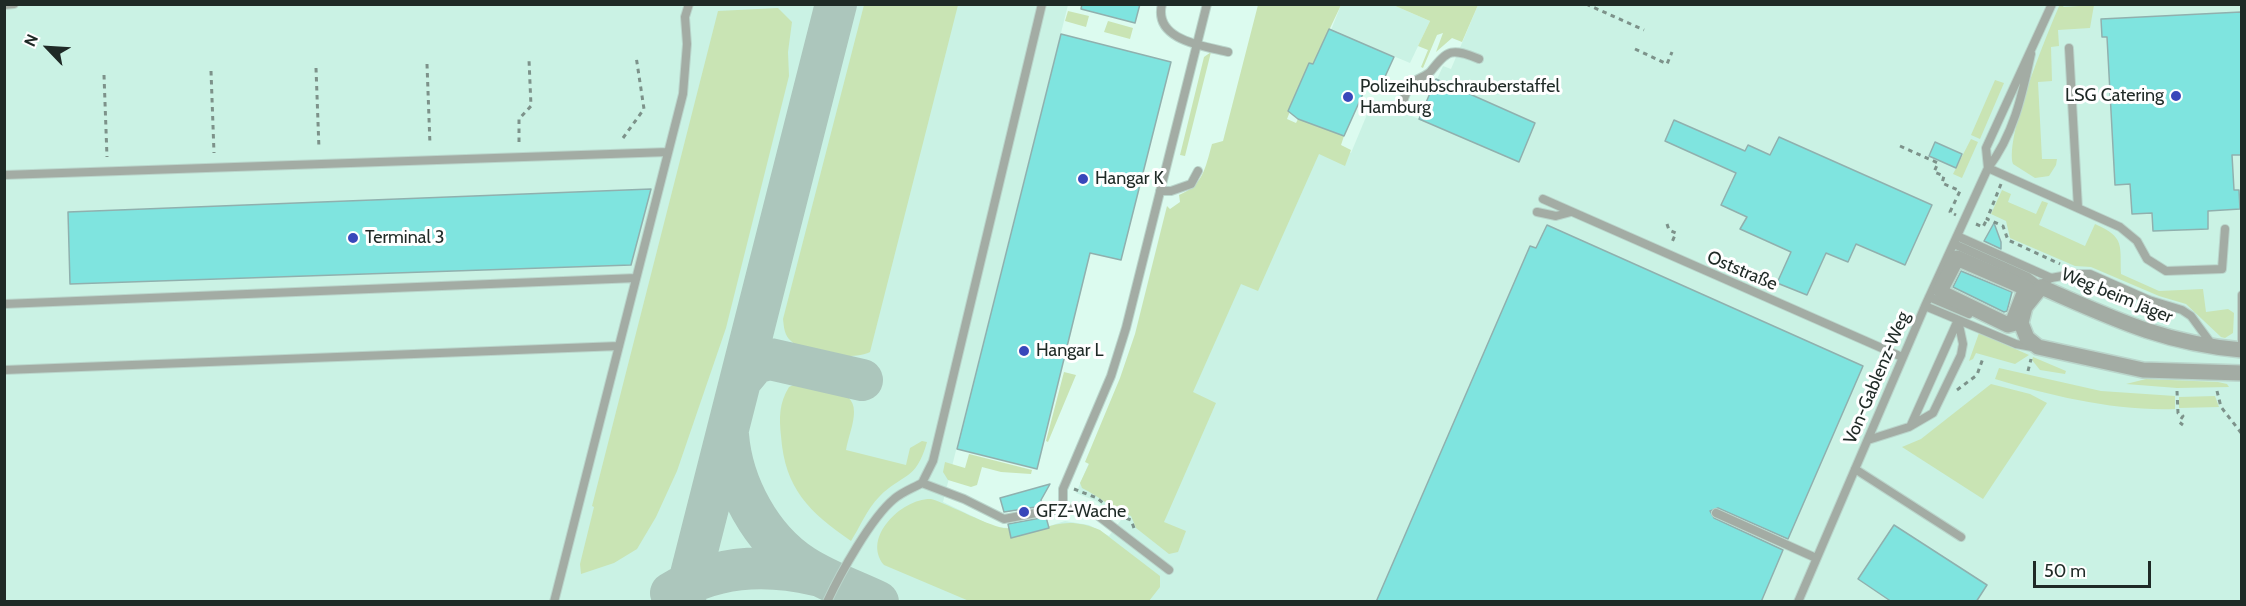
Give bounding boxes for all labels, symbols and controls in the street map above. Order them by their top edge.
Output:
north arrow [18,18,78,78]
text: N [20,31,42,49]
place label: Polizeihubschrauberstaffel Hamburg [1360,76,1560,118]
place label: LSG Catering [2065,85,2164,107]
marker: LSG Catering [2169,89,2183,103]
marker: Polizeihubschrauberstaffel Hamburg [1341,90,1355,104]
place label: Hangar K [1095,168,1164,190]
marker: Hangar K [1076,172,1090,186]
place label: Terminal 3 [365,227,444,249]
marker: Terminal 3 [346,231,360,245]
street label: Oststraße [1703,247,1781,295]
street label: Weg beim Jäger [2058,264,2176,328]
street label: Von-Gablenz-Weg [1839,308,1915,448]
place label: Hangar L [1036,340,1104,362]
marker: Hangar L [1017,344,1031,358]
place label: GFZ-Wache [1036,501,1126,523]
marker: GFZ-Wache [1017,505,1031,519]
scale bar [2036,549,2154,587]
text: 50 m [2044,560,2086,582]

